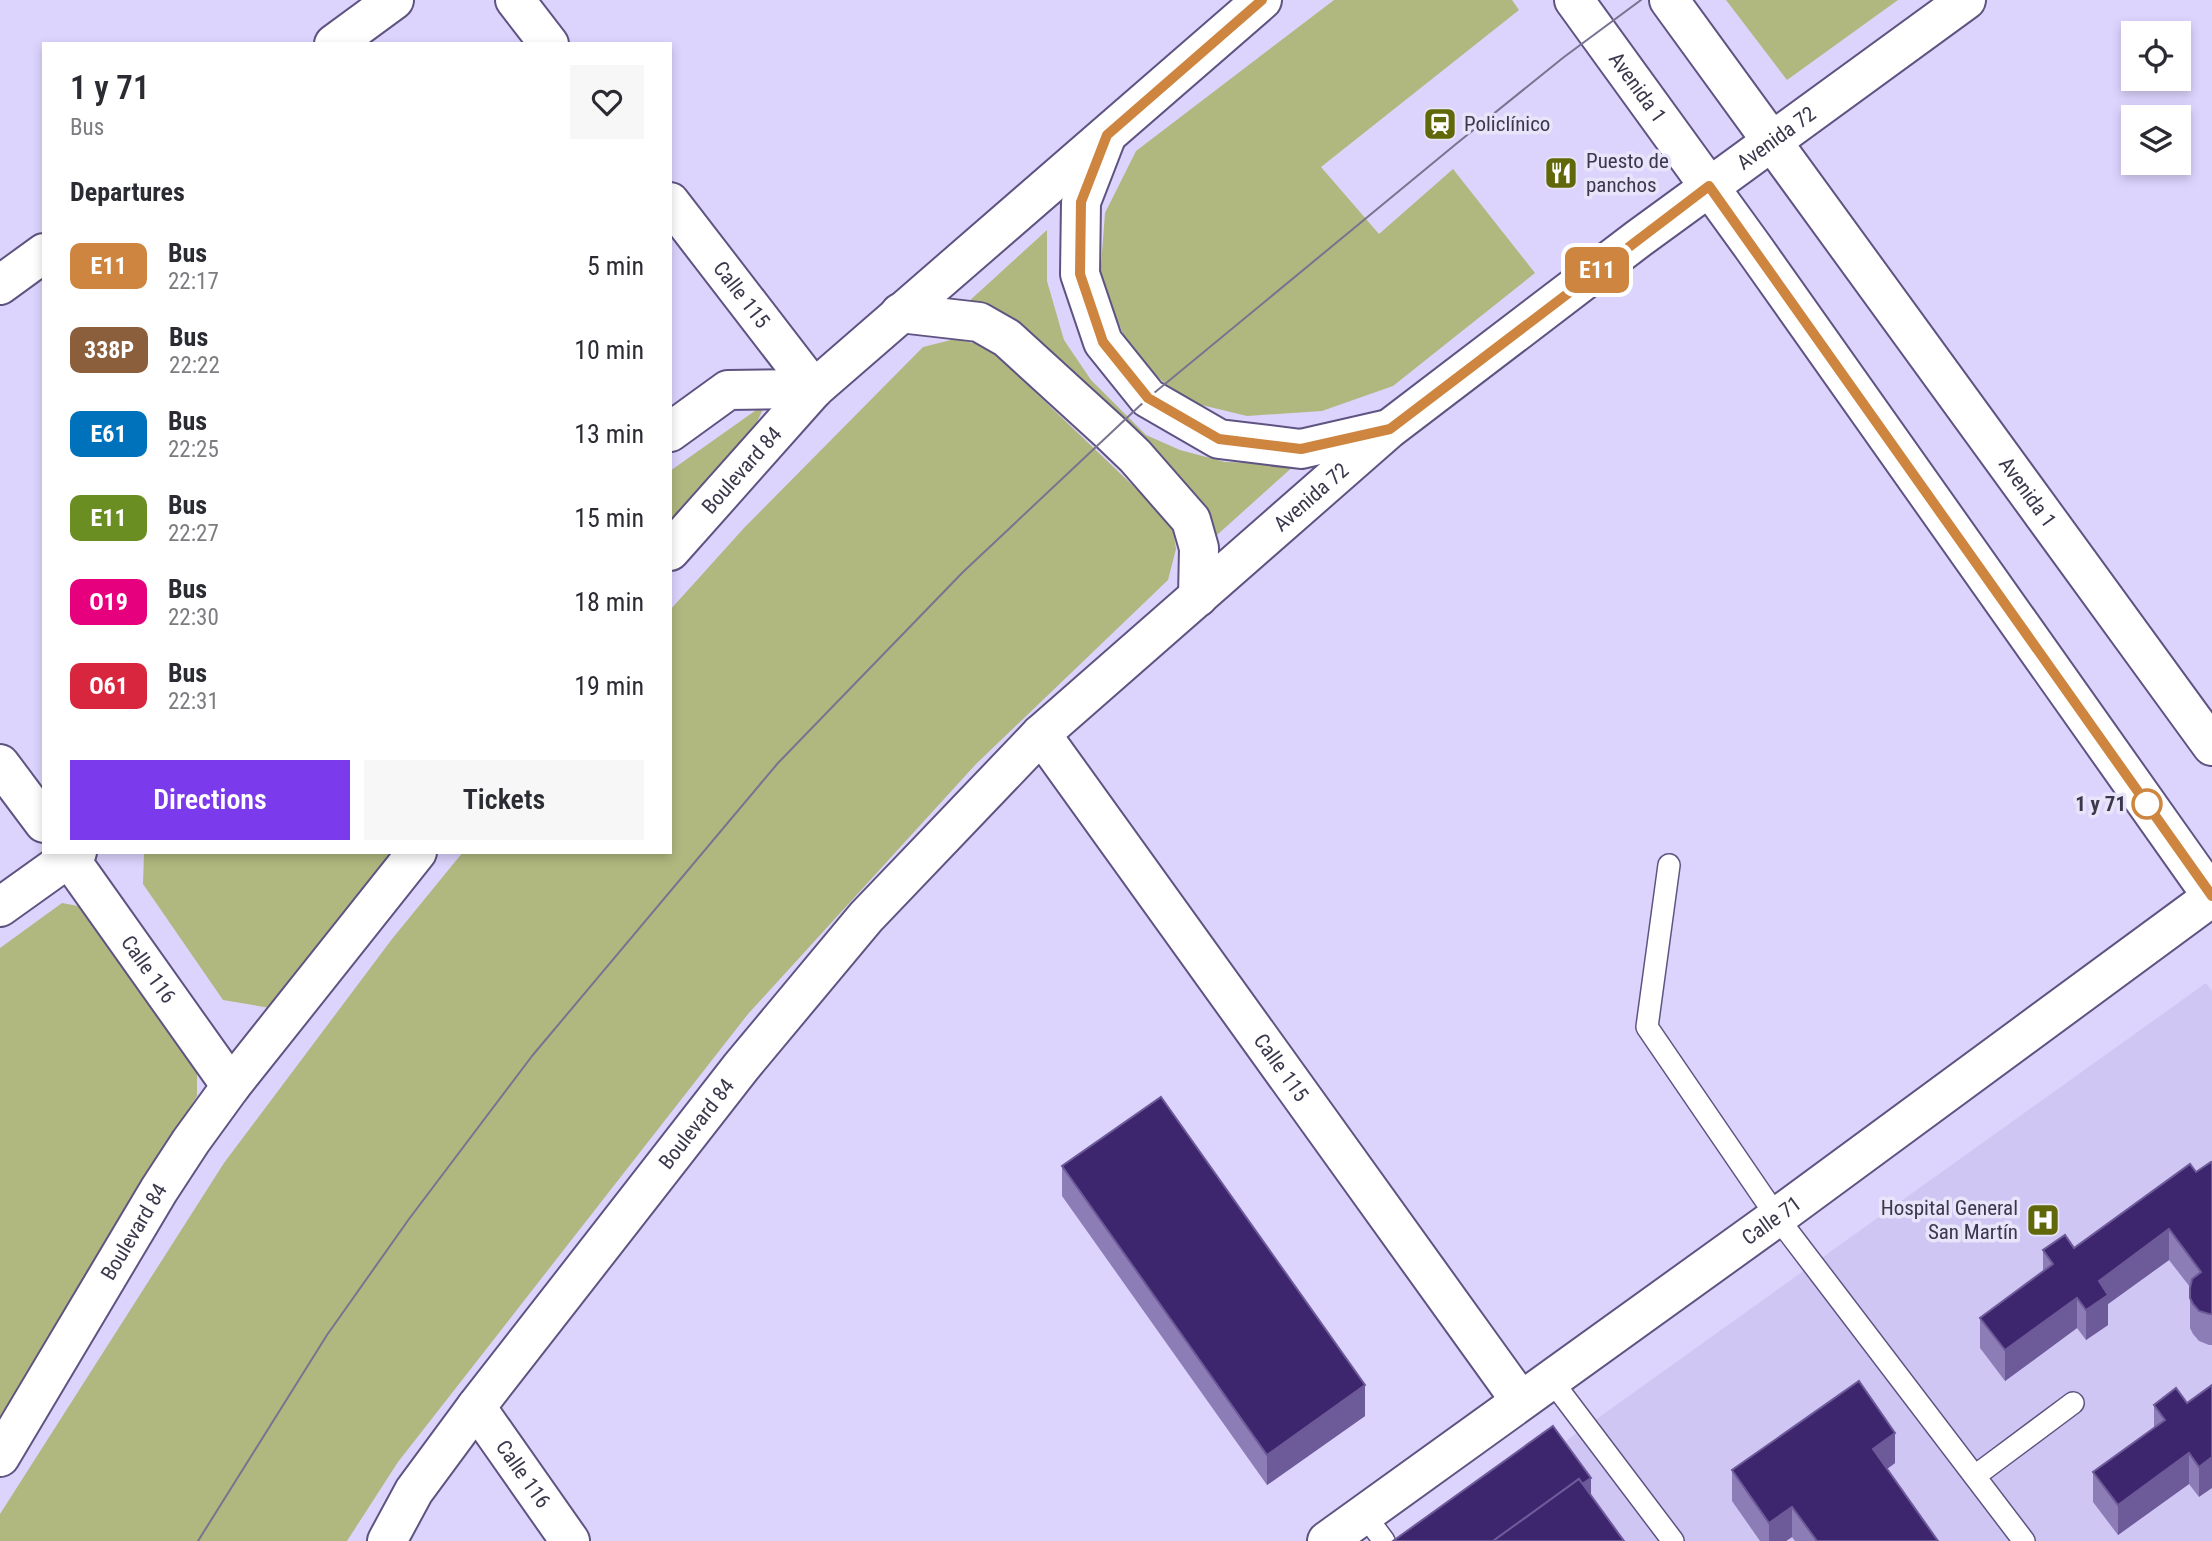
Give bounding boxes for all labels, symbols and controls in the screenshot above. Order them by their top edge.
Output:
map controls [2121,21,2191,175]
button: locate [2121,21,2191,91]
street label: Avenida 1 [1604,48,1671,127]
button: heart [570,65,644,139]
text: 1 y 71 [70,68,150,107]
street label: Avenida 72 [1732,102,1820,175]
station icon: Policlínico [1421,105,1459,143]
button: layers [2121,105,2191,175]
place label: Policlínico [1464,112,1550,136]
text: Bus [70,114,104,141]
place label: Puesto de panchos [1586,149,1669,197]
restaurant icon: Puesto de panchos [1542,154,1580,192]
text: Departures [70,177,185,207]
text: Bus [168,238,207,268]
line badge: E11 [1557,247,1637,293]
text: 5 min [587,251,644,281]
text: E11 [90,252,127,280]
text: E11 [1579,256,1615,284]
street label: Calle 115 [708,257,775,333]
text: 22:17 [168,268,219,295]
text: Bus [169,322,208,352]
text: 10 min [574,335,644,365]
text: 338P [84,336,134,364]
text: 22:22 [169,352,220,379]
text: Bus [168,406,207,436]
text: 13 min [574,419,644,449]
text: E61 [90,420,127,448]
street label: Boulevard 84 [697,422,787,519]
text: 22:25 [168,436,219,463]
street label: Avenida 1 [1994,453,2061,532]
street label: Avenida 72 [1269,458,1353,536]
text: Bus [168,490,207,520]
text: 15 min [574,503,644,533]
text: E11 [90,504,127,532]
text: 22:27 [168,520,219,547]
text: Bus [168,574,207,604]
text: 18 min [574,587,644,617]
text: O19 [89,588,128,616]
text: 22:30 [168,604,219,631]
text: Bus [168,658,207,688]
text: 19 min [574,671,644,701]
text: O61 [89,672,128,700]
text: 22:31 [168,688,219,715]
button: Directions [70,760,350,840]
button: Tickets [364,760,644,840]
marker: 1 y 71 [2132,789,2162,819]
place label: 1 y 71 [2075,792,2126,816]
street label: Calle 116 [116,931,181,1008]
street label: Calle 115 [1249,1029,1313,1106]
street label: Boulevard 84 [654,1074,739,1174]
street label: Boulevard 84 [96,1179,172,1284]
street label: Calle 71 [1738,1191,1806,1250]
place label: Hospital General San Martín [1881,1196,2018,1244]
hospital icon: Hospital General San Martín [2024,1201,2062,1239]
street label: Calle 116 [491,1436,555,1513]

